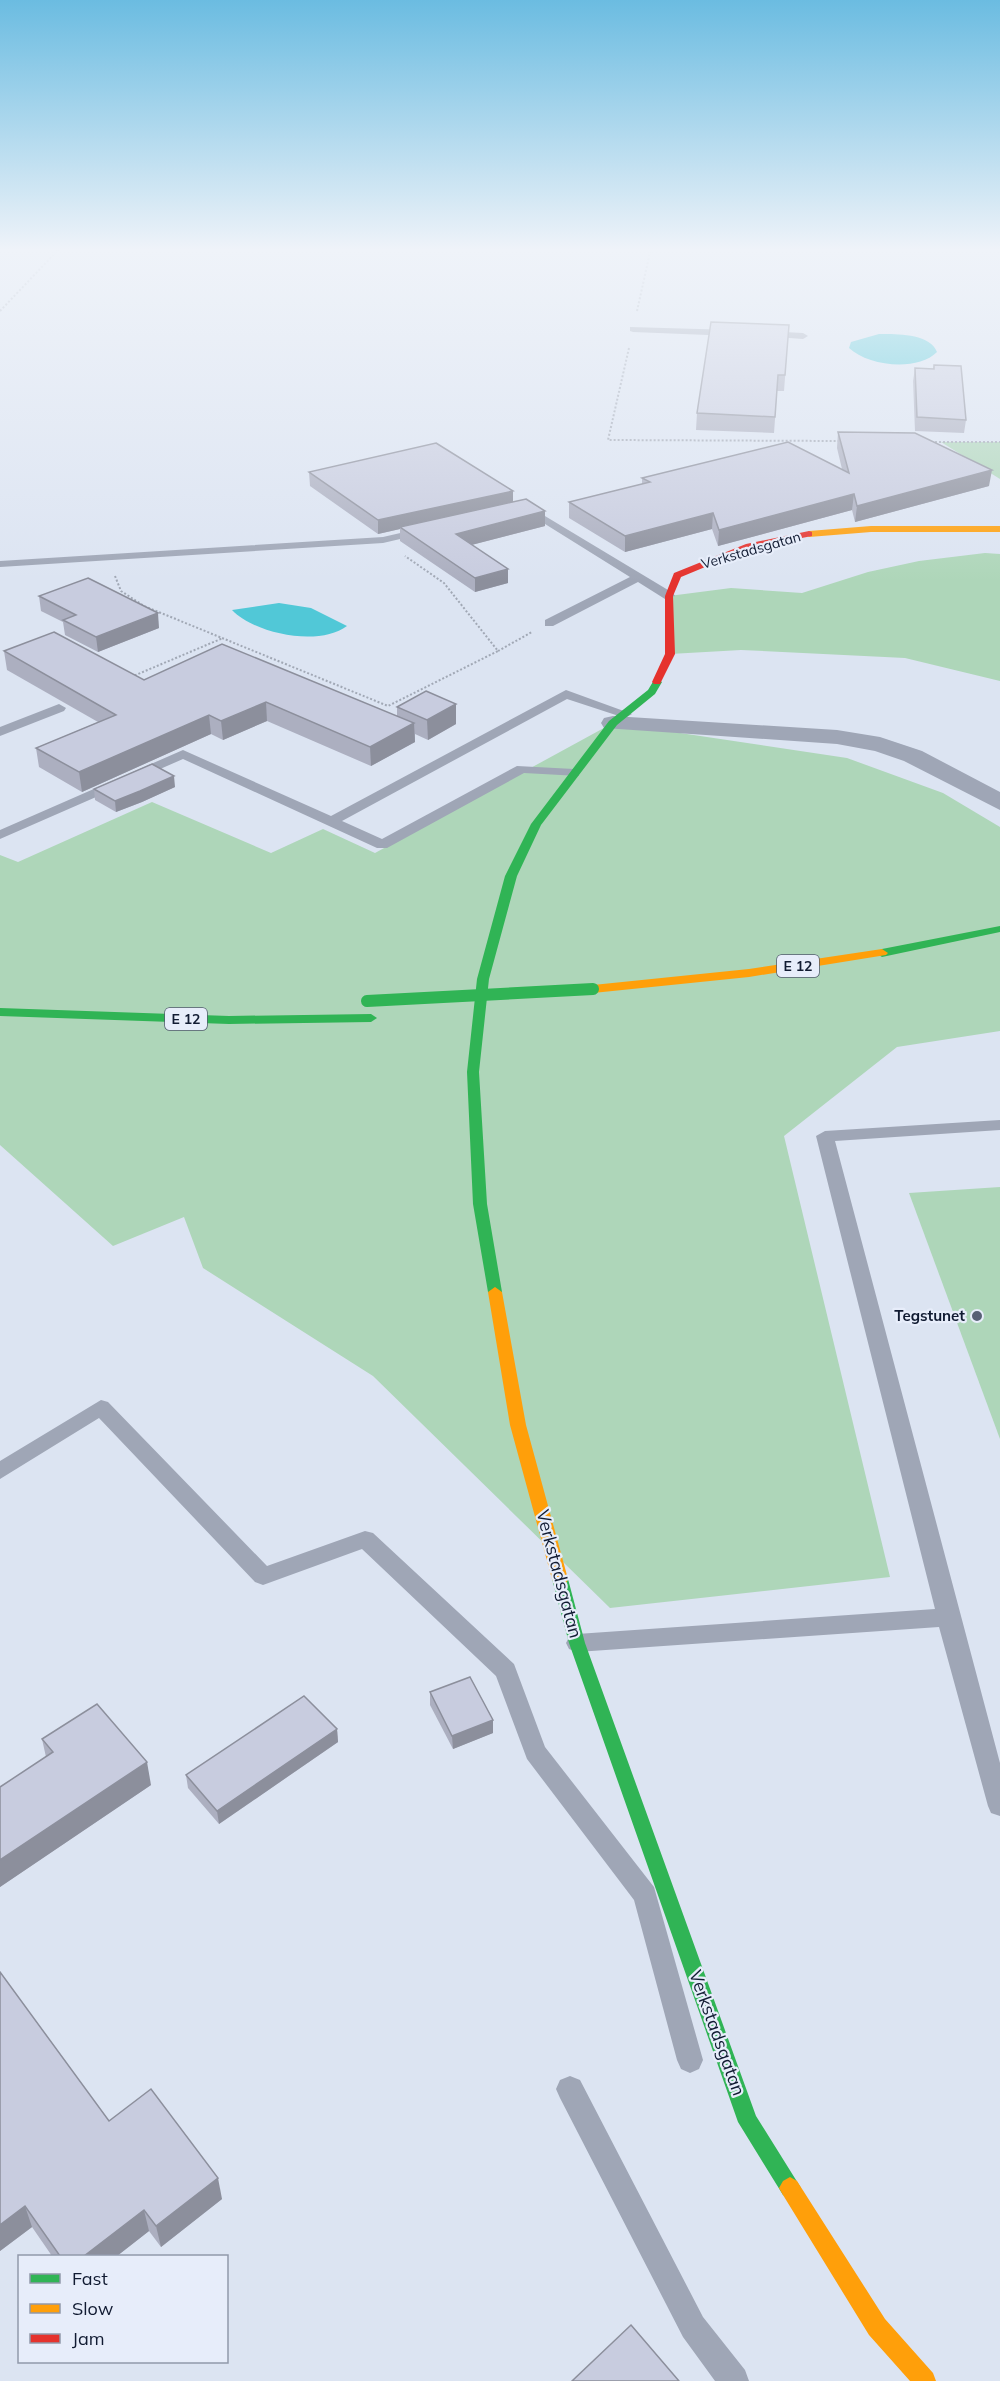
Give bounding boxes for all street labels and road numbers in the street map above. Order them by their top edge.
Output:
street label: Verkstadsgatan [699,527,803,573]
road number: E 12 [777,955,819,977]
road number: E 12 [165,1008,207,1030]
street label: Verkstadsgatan [531,1507,588,1641]
street label: Verkstadsgatan [684,1967,751,2099]

